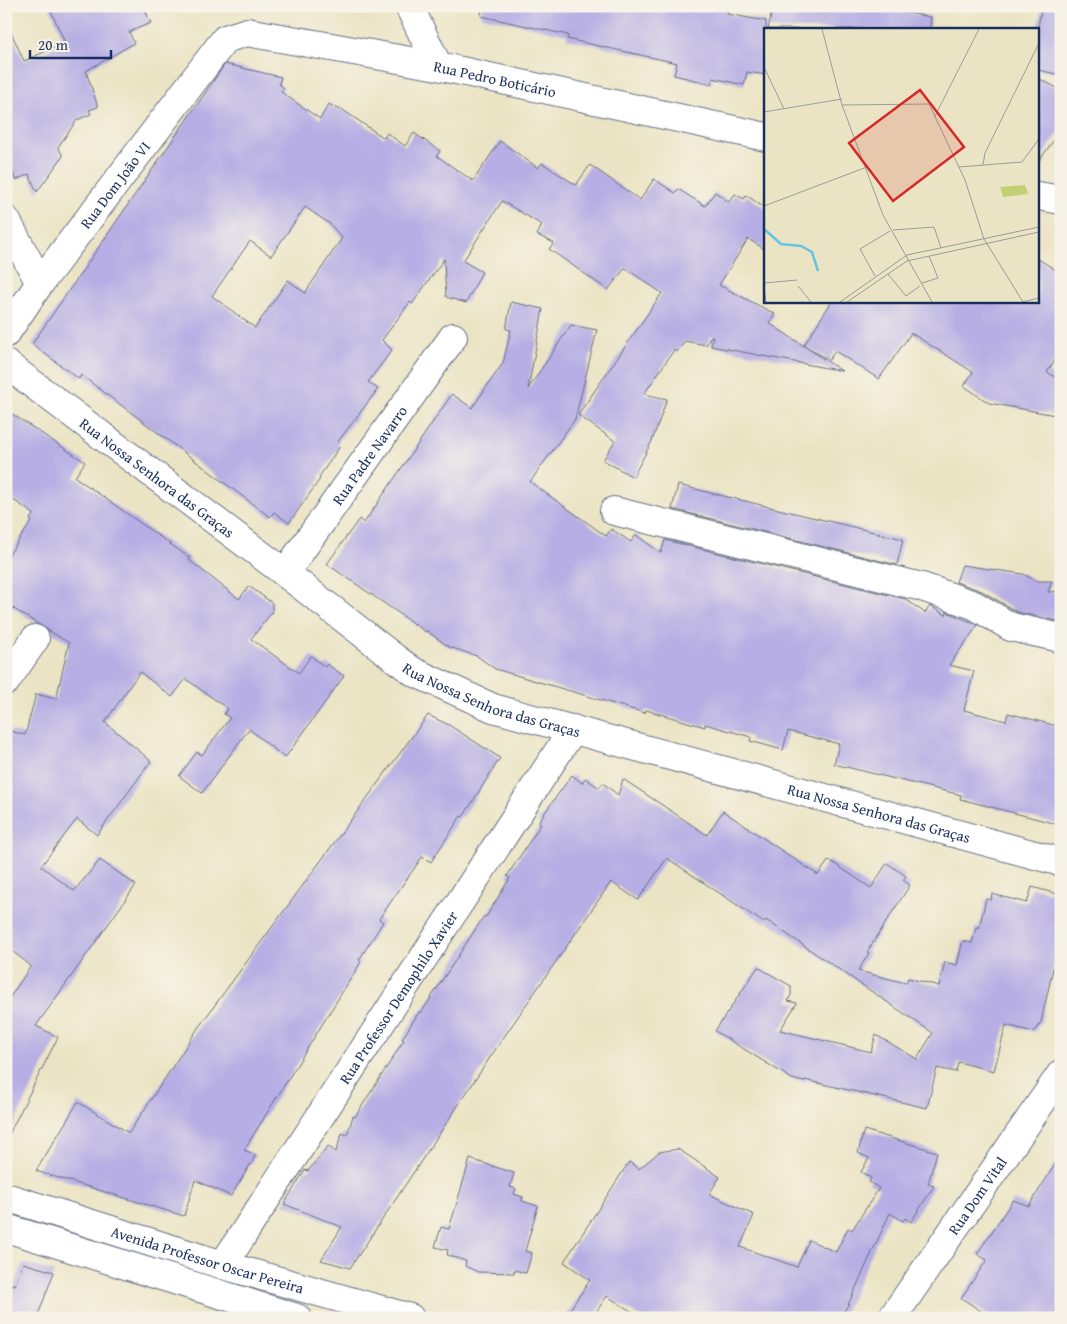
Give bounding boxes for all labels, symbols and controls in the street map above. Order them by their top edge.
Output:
scale bar [30,28,111,60]
inset map [764,28,1040,302]
text: 20 m [38,34,69,55]
street label: Rua Pedro Boticário [432,55,558,102]
street label: Rua Dom João VI [75,137,155,233]
street label: Rua Padre Navarro [326,401,412,509]
street label: Rua Nossa Senhora das Graças [76,412,239,542]
street label: Rua Nossa Senhora das Graças [399,657,583,742]
street label: Rua Nossa Senhora das Graças [785,778,973,847]
street label: Rua Professor Demophilo Xavier [334,906,462,1088]
street label: Rua Dom Vital [943,1152,1011,1239]
street label: Avenida Professor Oscar Pereira [109,1220,306,1298]

